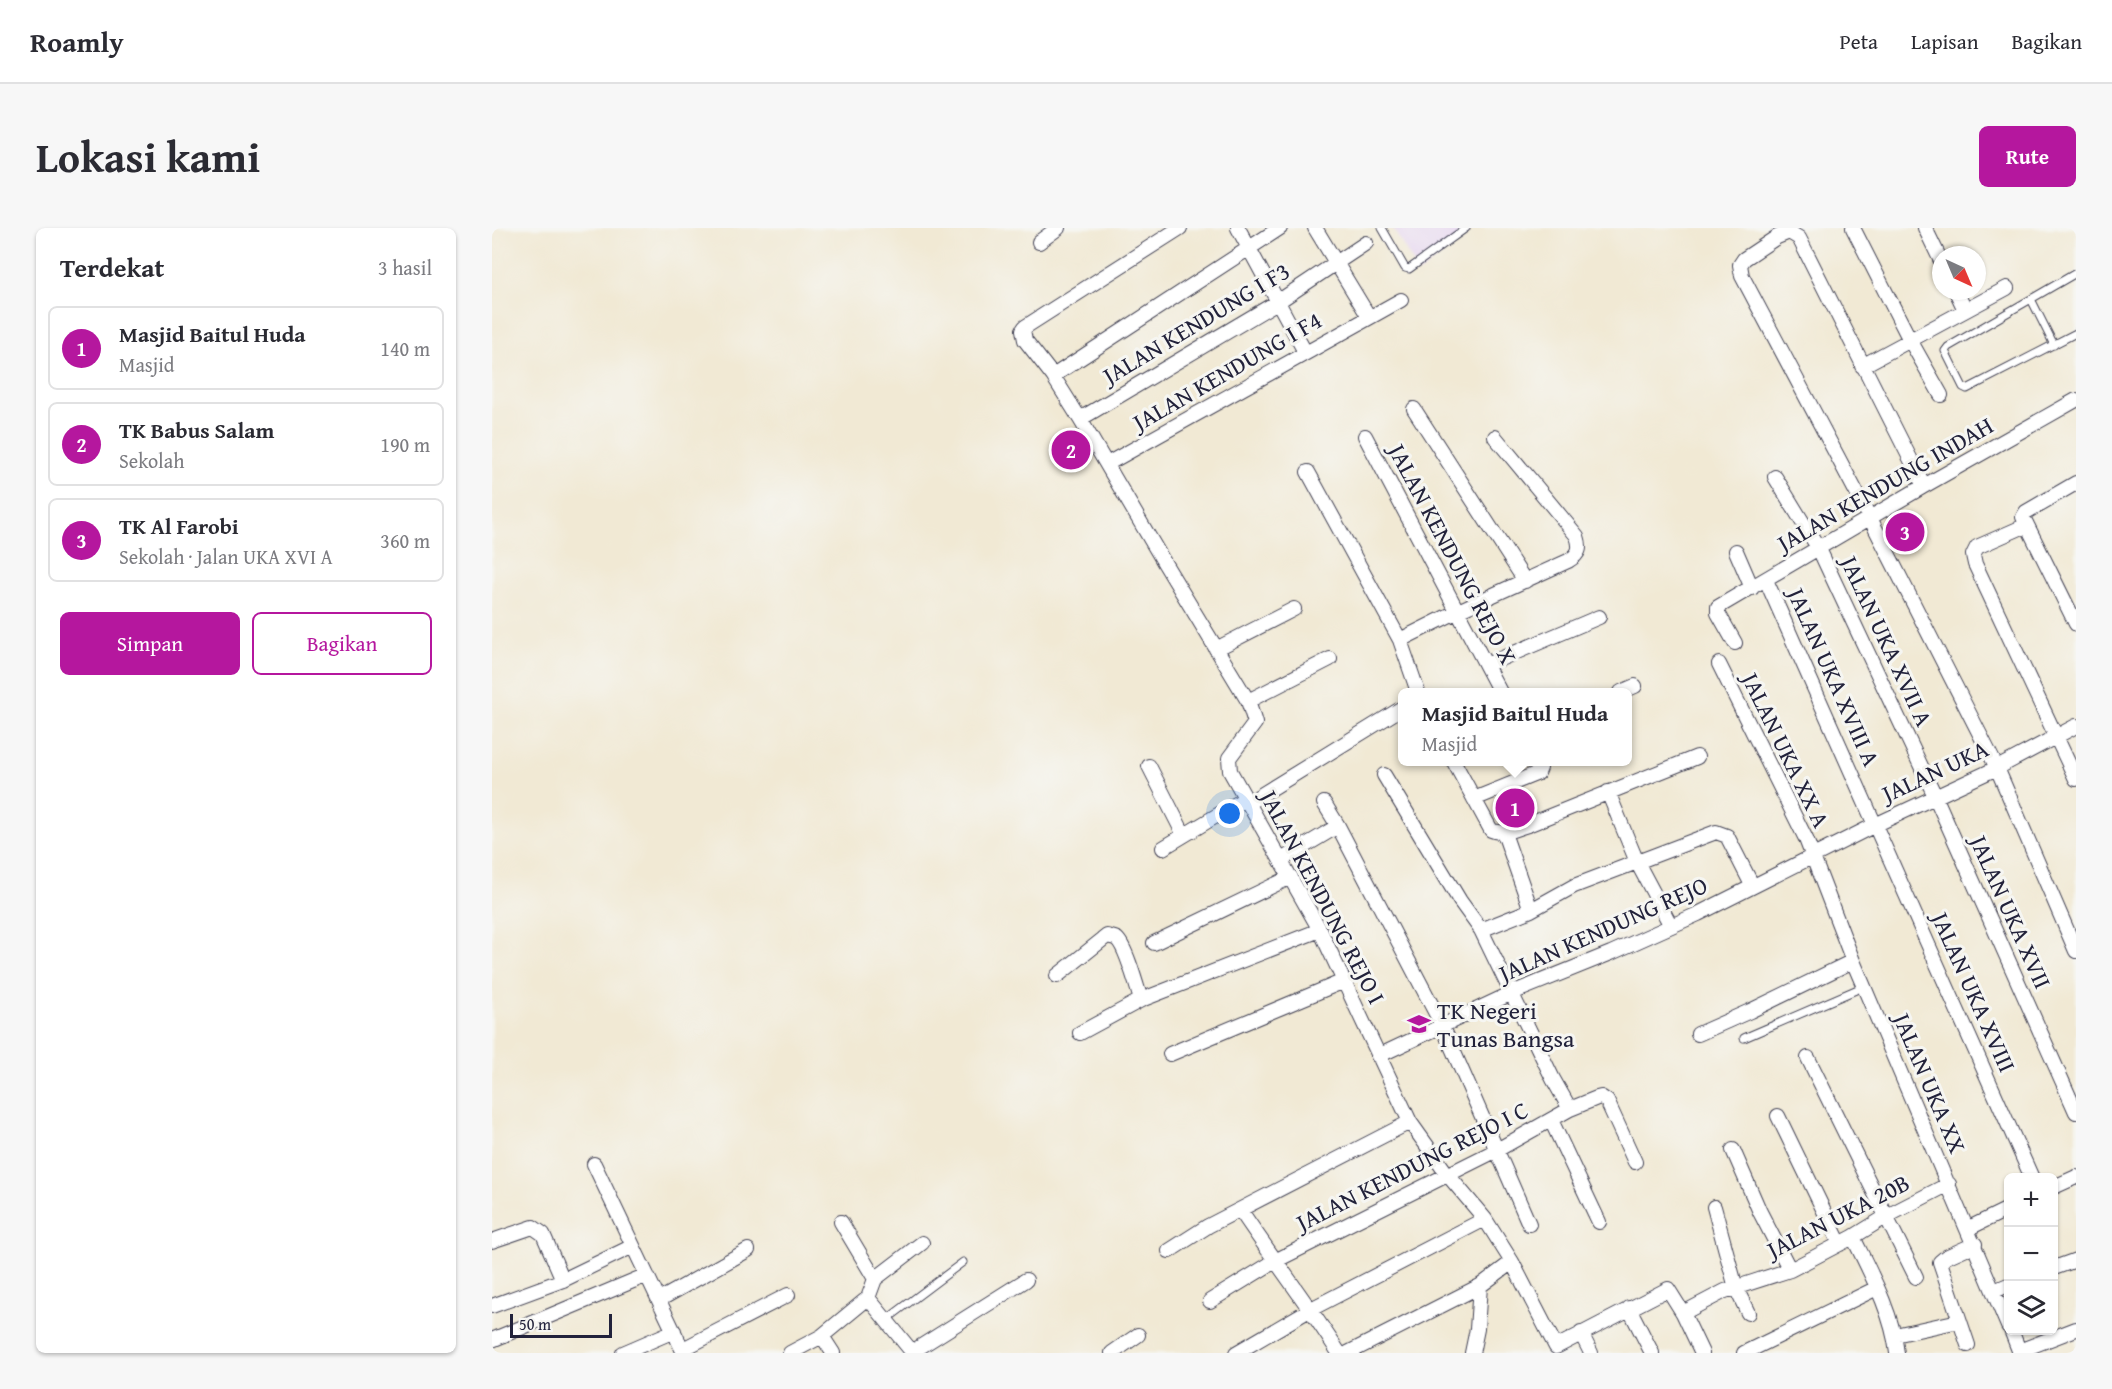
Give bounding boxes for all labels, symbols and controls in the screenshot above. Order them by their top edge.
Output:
text: Roamly [30,21,124,62]
text: Peta [1840,26,1878,57]
text: Lapisan [1911,26,1978,57]
text: Bagikan [2011,26,2082,57]
text: Lokasi kami [36,126,260,187]
button: Rute [1979,126,2076,187]
north arrow [1932,246,1986,300]
text: Terdekat [60,248,164,287]
text: 3 hasil [378,253,432,282]
street label: JALAN KENDUNG I F3 [1093,253,1296,394]
street label: JALAN KENDUNG I F4 [1124,303,1328,441]
text: Masjid Baitul Huda [119,318,306,350]
text: 1 [76,334,87,363]
text: 140 m [380,334,430,363]
text: Masjid [119,350,174,379]
street label: JALAN KENDUNG INDAH [1768,408,2000,562]
text: TK Babus Salam [119,414,274,446]
pin: 2 [1052,428,1090,472]
text: 2 [76,430,87,459]
text: 190 m [380,430,430,459]
street label: JALAN KENDUNG REJO X [1379,435,1526,671]
text: Sekolah [119,446,184,475]
text: TK Al Farobi [119,510,239,542]
pin: 3 [1886,510,1924,554]
text: 3 [76,526,87,555]
text: 360 m [380,526,430,555]
text: Sekolah · Jalan UKA XVI A [119,542,333,571]
street label: JALAN UKA XVII A [1831,547,1942,732]
street label: JALAN UKA XVIII A [1778,580,1889,772]
button: Simpan [60,612,240,675]
button: Bagikan [252,612,432,675]
street label: JALAN UKA XX A [1732,664,1839,834]
popup [1398,688,1632,766]
text: Masjid Baitul Huda [1422,697,1608,729]
text: Masjid [1422,729,1477,758]
street label: JALAN UKA [1873,731,1994,812]
street label: JALAN KENDUNG REJO I [1250,781,1394,1010]
pin: 1 [1496,786,1534,830]
your location [1215,799,1244,828]
street label: JALAN UKA XVII [1960,827,2060,994]
street label: JALAN KENDUNG REJO [1490,867,1713,992]
street label: JALAN UKA XVIII [1922,904,2025,1078]
place label: TK Negeri Tunas Bangsa [1437,993,1575,1056]
street label: JALAN UKA XX [1884,1005,1975,1158]
school or university icon: TK Negeri Tunas Bangsa [1406,1011,1432,1037]
street label: JALAN KENDUNG REJO I C [1287,1092,1534,1241]
street label: JALAN UKA 20B [1758,1165,1915,1268]
map controls [2004,1173,2058,1335]
button: + [2004,1173,2058,1227]
button: − [2004,1227,2058,1281]
button: layers [2004,1281,2058,1335]
scale bar [510,1311,612,1338]
text: 50 m [519,1312,551,1336]

